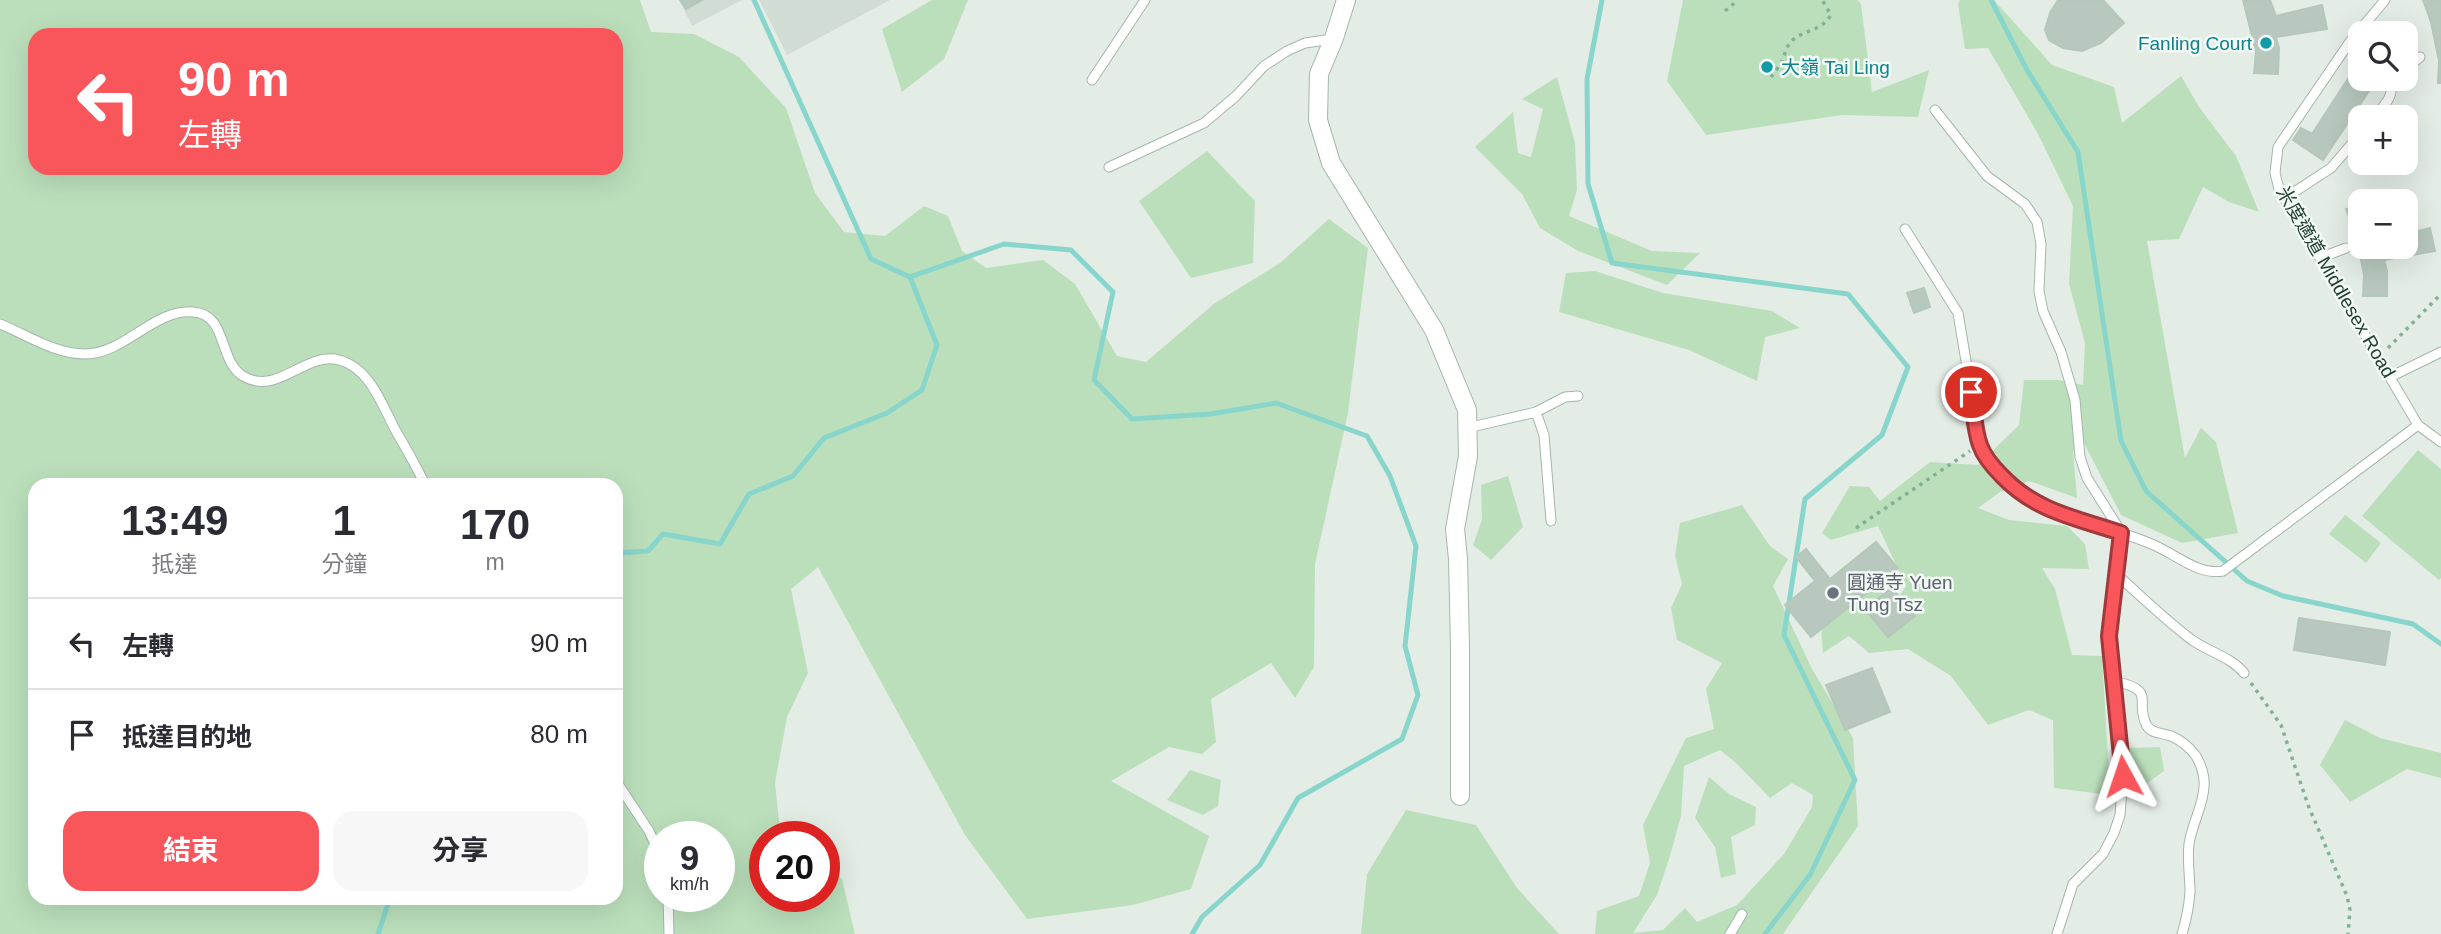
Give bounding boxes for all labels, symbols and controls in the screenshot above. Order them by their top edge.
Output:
map controls [2348,21,2418,259]
button: search [2348,21,2418,91]
place label: Fanling Court [2138,33,2253,54]
marker: Fanling Court [2258,35,2274,51]
text: 90 m [178,52,290,106]
icon: left [63,56,154,147]
place label: 大嶺 Tai Ling [1781,57,1890,78]
marker: 大嶺 Tai Ling [1759,59,1775,75]
button: + [2348,105,2418,175]
text: 左轉 [178,117,242,153]
street label: 米度適道 Middlesex Road [2273,183,2399,381]
button: − [2348,189,2418,259]
pin [1941,362,2001,422]
icon: arrive [1952,373,1990,411]
text: 13:49 [121,497,228,544]
text: 1 [332,497,356,544]
text: 170 [460,501,530,548]
text: m [486,549,505,575]
text: 抵達 [152,551,198,577]
text: 分鐘 [321,551,367,577]
place label: 圓通寺 Yuen Tung Tsz [1847,572,1953,615]
marker: 圓通寺 Yuen Tung Tsz [1825,585,1841,601]
icon: left [63,625,101,663]
text: 90 m [530,628,588,658]
text: 左轉 [122,631,174,661]
icon: arrive [63,716,101,754]
text: 80 m [530,719,588,749]
text: 抵達目的地 [122,722,252,752]
position arrow [2086,739,2160,813]
button: 結束 [63,811,319,891]
button: 分享 [333,811,588,891]
speed limit sign: 20 [749,821,840,912]
text: 9 [680,838,699,877]
text: km/h [670,874,709,894]

